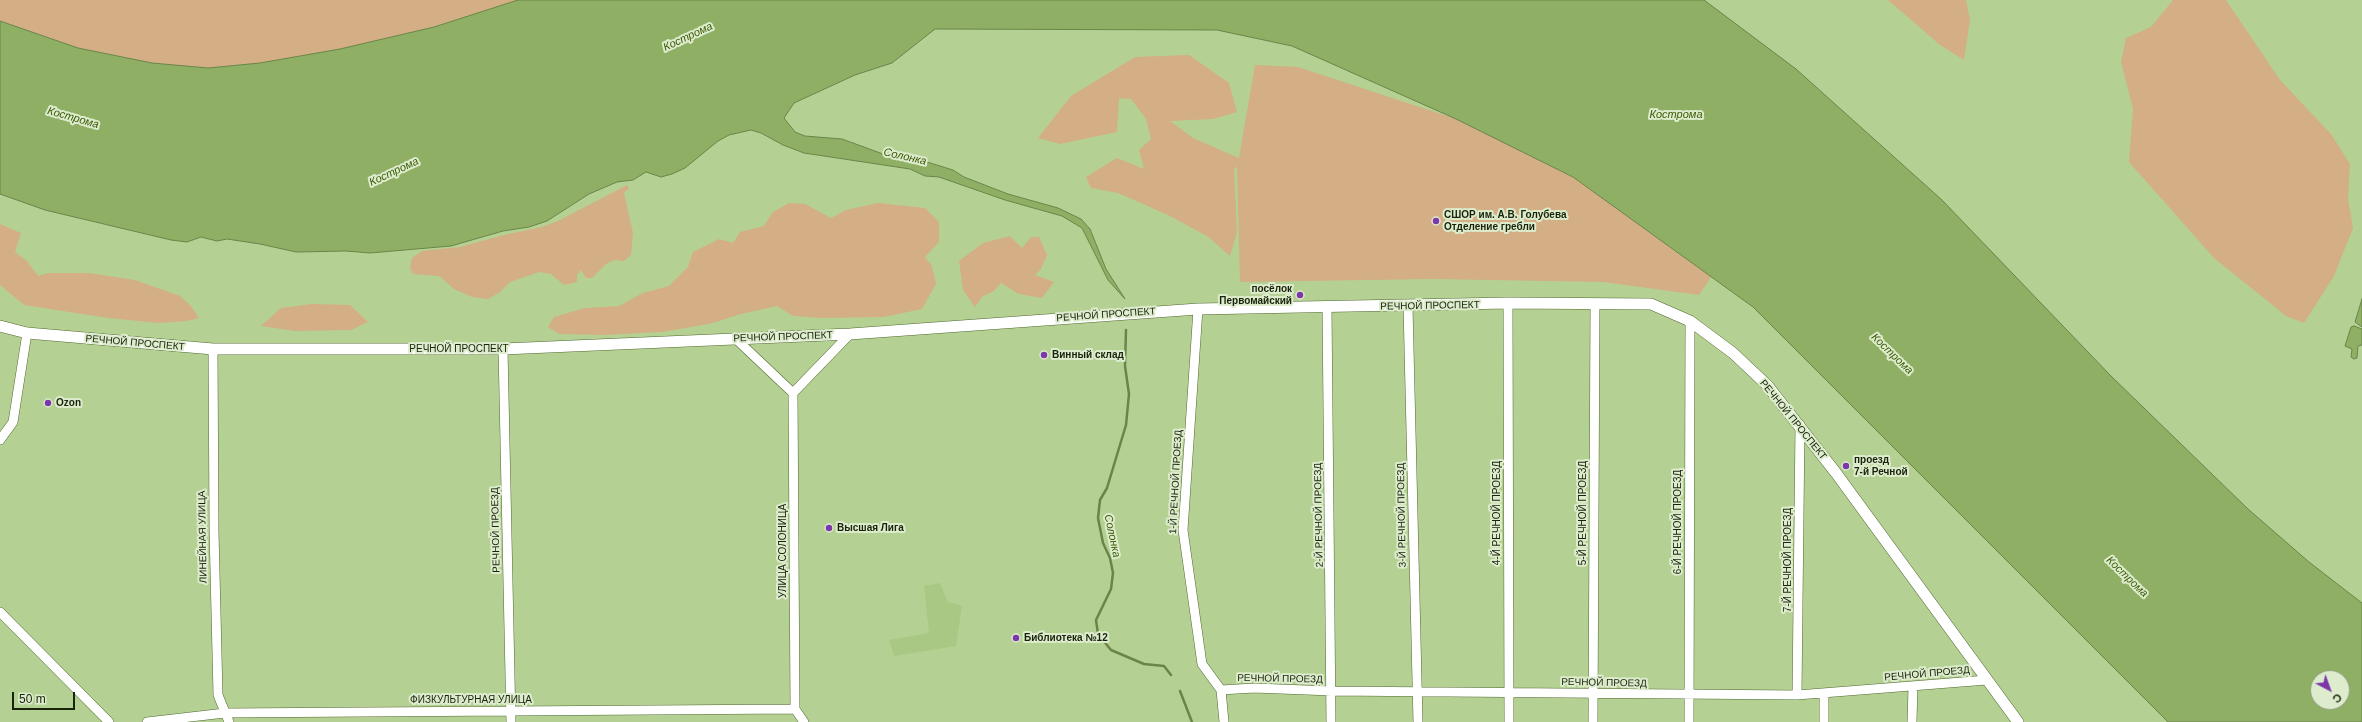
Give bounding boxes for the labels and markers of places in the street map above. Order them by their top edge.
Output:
place label: СШОР им. А.В. Голубева Отделение гребли [1444,209,1567,232]
marker: СШОР им. А.В. Голубева Отделение гребли [1431,216,1441,226]
place label: посёлок Первомайский [1219,283,1292,306]
marker: посёлок Первомайский [1295,290,1305,300]
place label: Винный склад [1052,349,1124,361]
marker: Винный склад [1039,350,1049,360]
place label: Ozon [56,397,81,409]
marker: Ozon [43,398,53,408]
place label: проезд 7-й Речной [1854,454,1908,478]
marker: проезд 7-й Речной [1841,461,1851,471]
place label: Высшая Лига [837,522,904,534]
marker: Высшая Лига [824,523,834,533]
place label: Библиотека №12 [1024,632,1108,644]
marker: Библиотека №12 [1011,633,1021,643]

